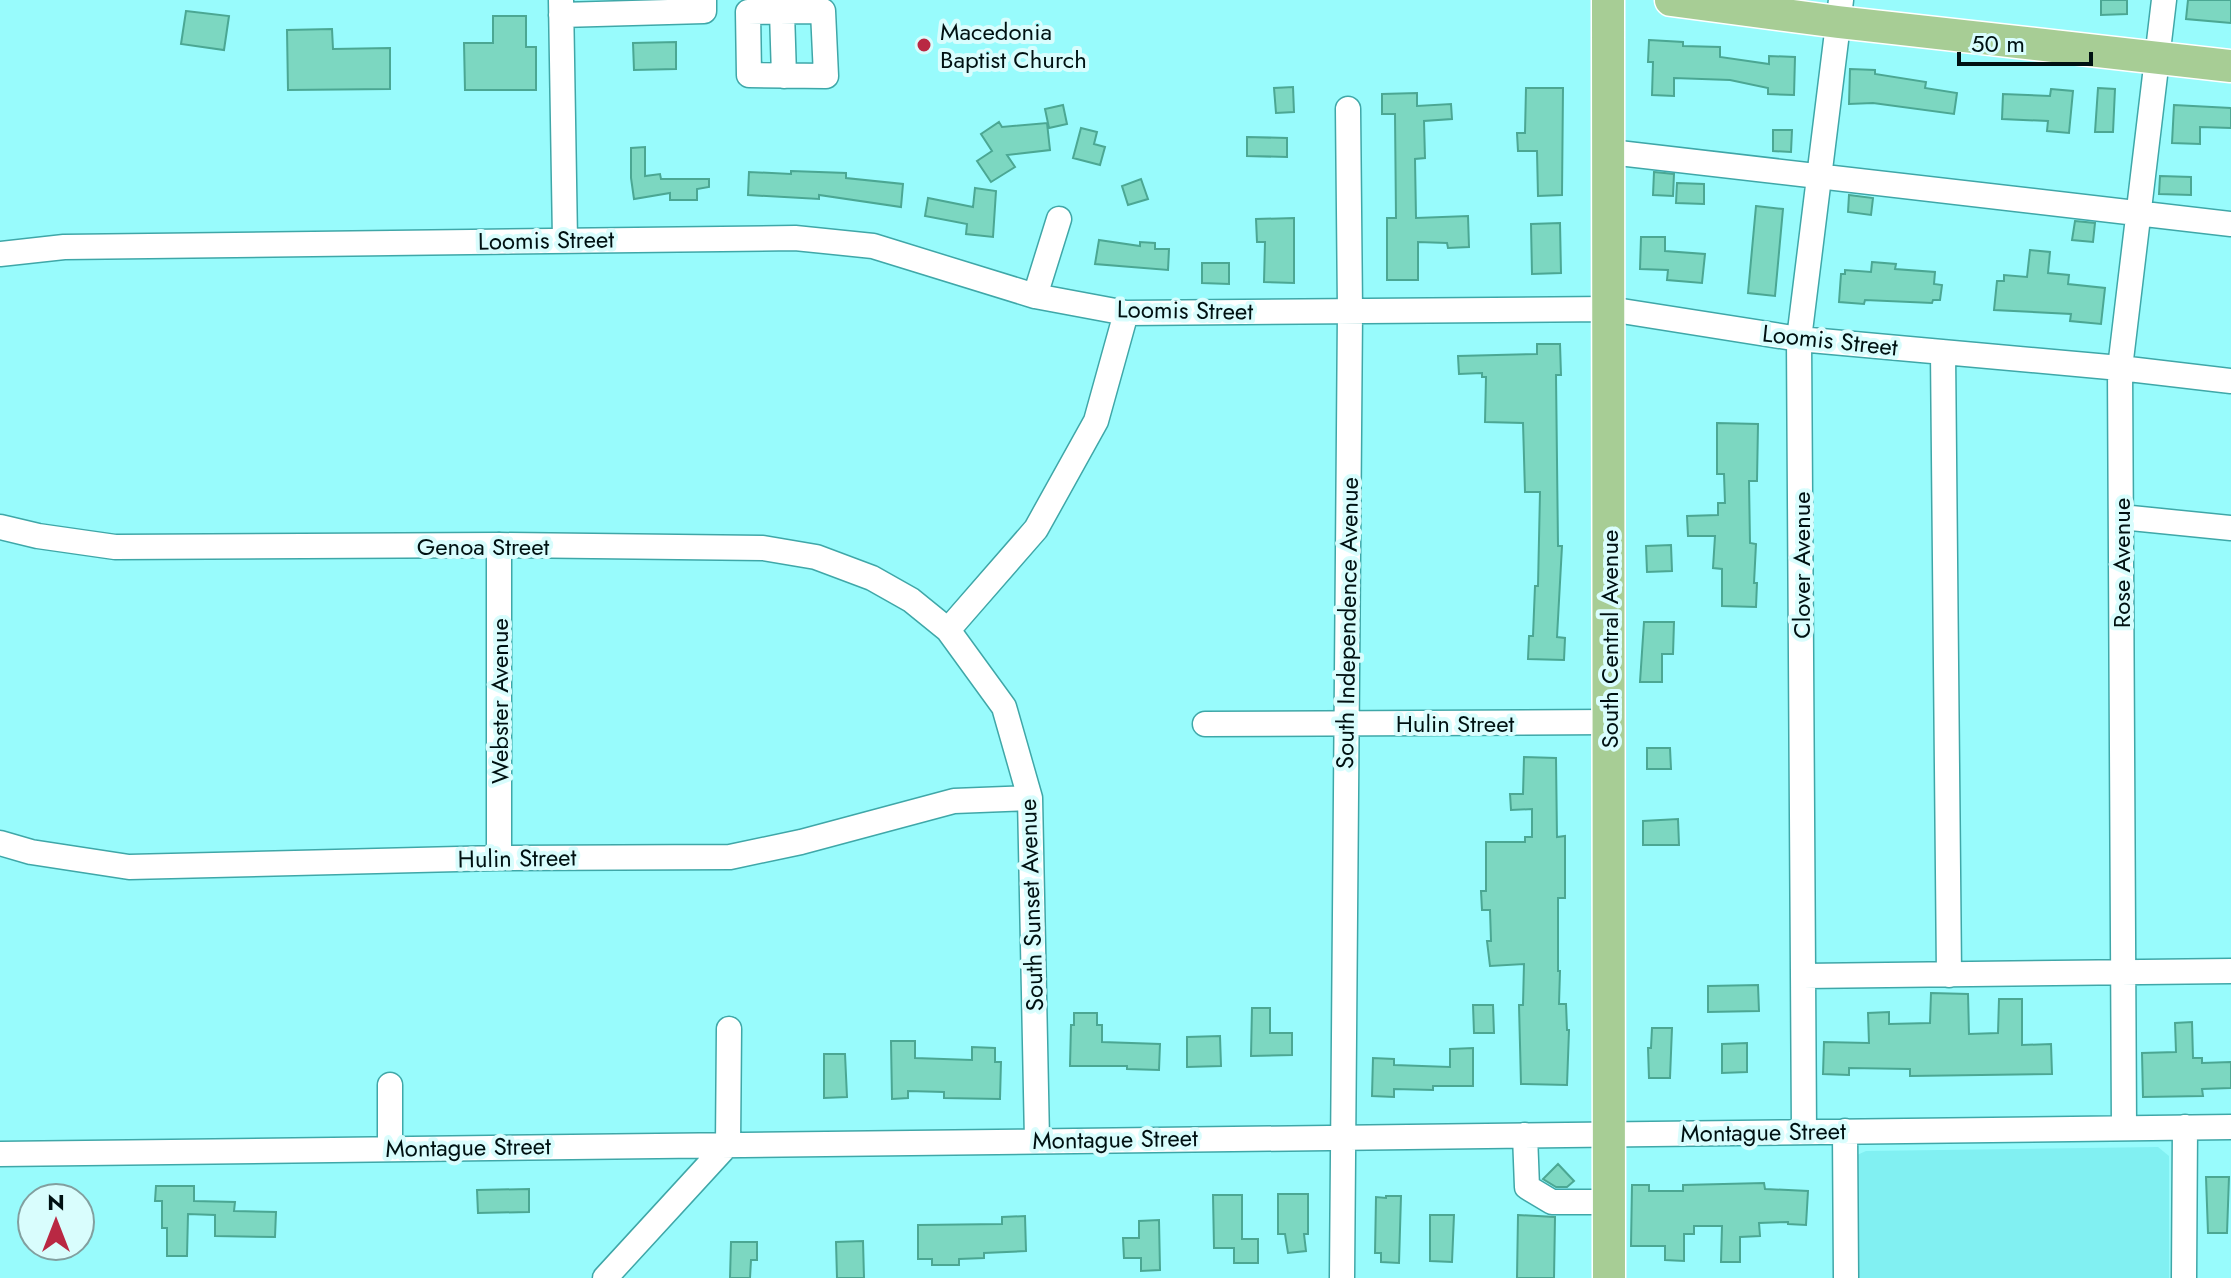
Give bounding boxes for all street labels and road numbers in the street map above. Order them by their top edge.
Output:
street label: Loomis Street [478,221,615,259]
street label: Loomis Street [1117,291,1254,329]
street label: Loomis Street [1760,315,1900,365]
street label: South Independence Avenue [1327,477,1367,769]
street label: Clover Avenue [1784,491,1819,639]
street label: Rose Avenue [2104,498,2139,628]
street label: Genoa Street [417,529,550,564]
street label: South Central Avenue [1592,530,1627,748]
street label: Webster Avenue [482,618,517,784]
street label: Hulin Street [1396,706,1515,741]
street label: South Sunset Avenue [1010,798,1052,1012]
street label: Hulin Street [457,839,577,877]
street label: Montague Street [1680,1113,1846,1151]
street label: Montague Street [1032,1120,1198,1158]
street label: Montague Street [385,1128,551,1166]

